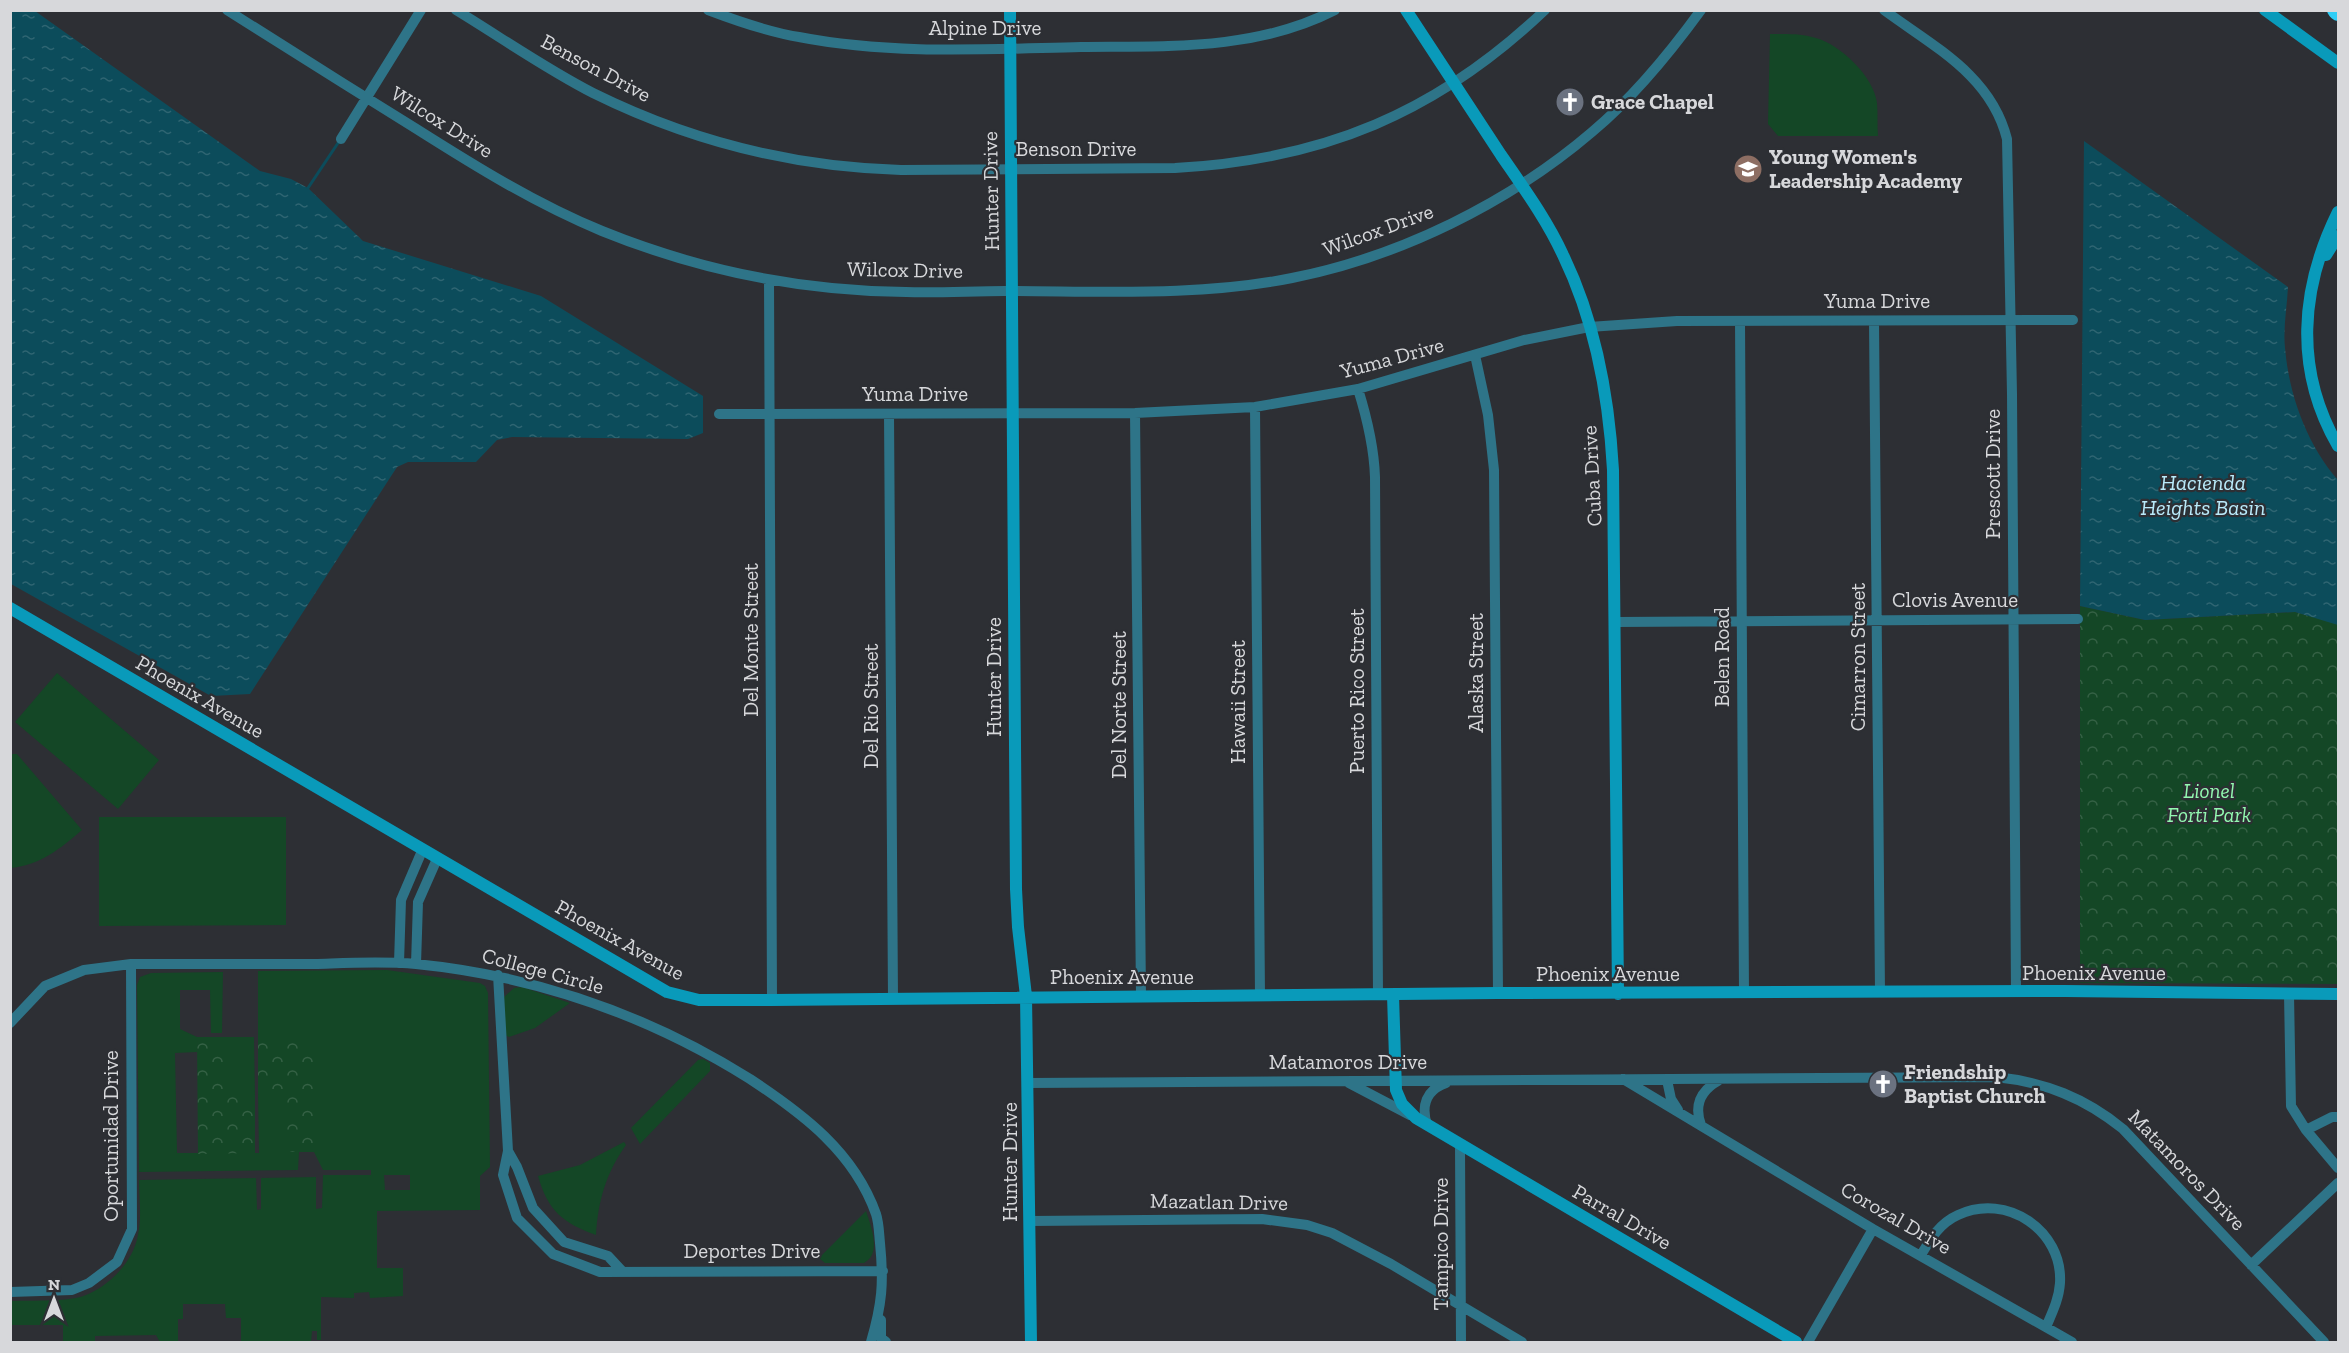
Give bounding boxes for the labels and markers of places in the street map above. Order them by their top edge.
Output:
church icon: Grace Chapel [1554,86,1586,118]
place label: Grace Chapel [1591,89,1714,114]
place label: Young Women's Leadership Academy [1769,144,1962,193]
school or university icon: Young Women's Leadership Academy [1732,153,1764,185]
place label: Friendship Baptist Church [1904,1059,2046,1108]
church icon: Friendship Baptist Church [1867,1068,1899,1100]

